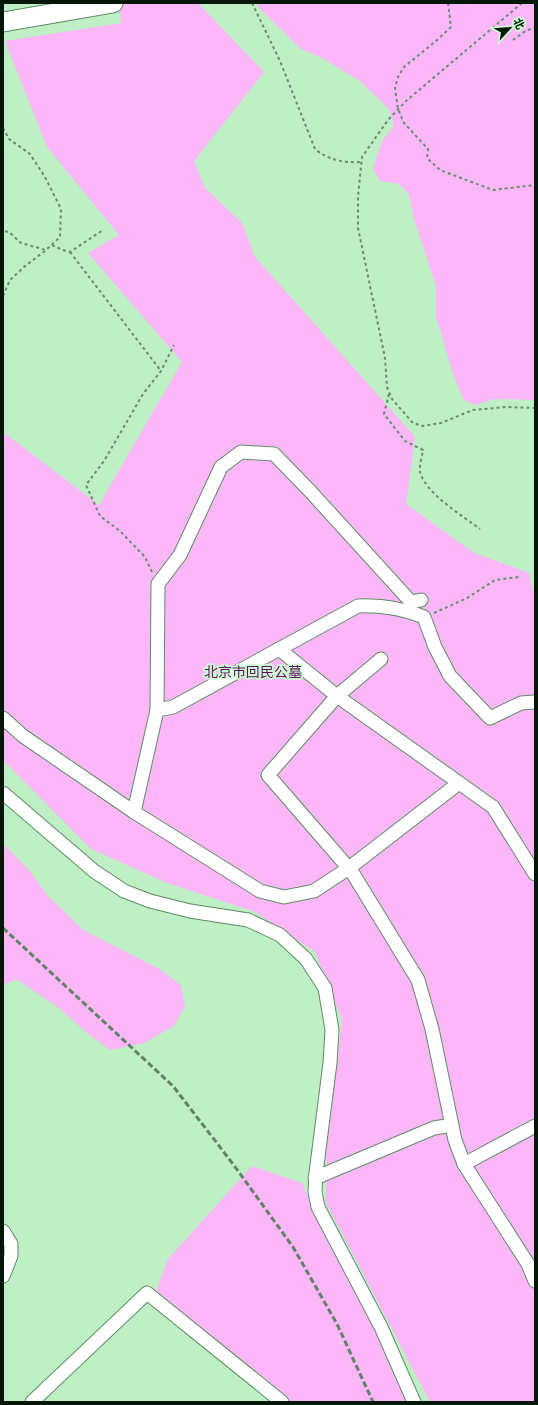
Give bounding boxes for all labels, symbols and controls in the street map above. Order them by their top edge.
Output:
north arrow [490,8,530,48]
text: 北 [511,16,527,31]
park label: 北京市回民公墓 [204,664,302,680]

